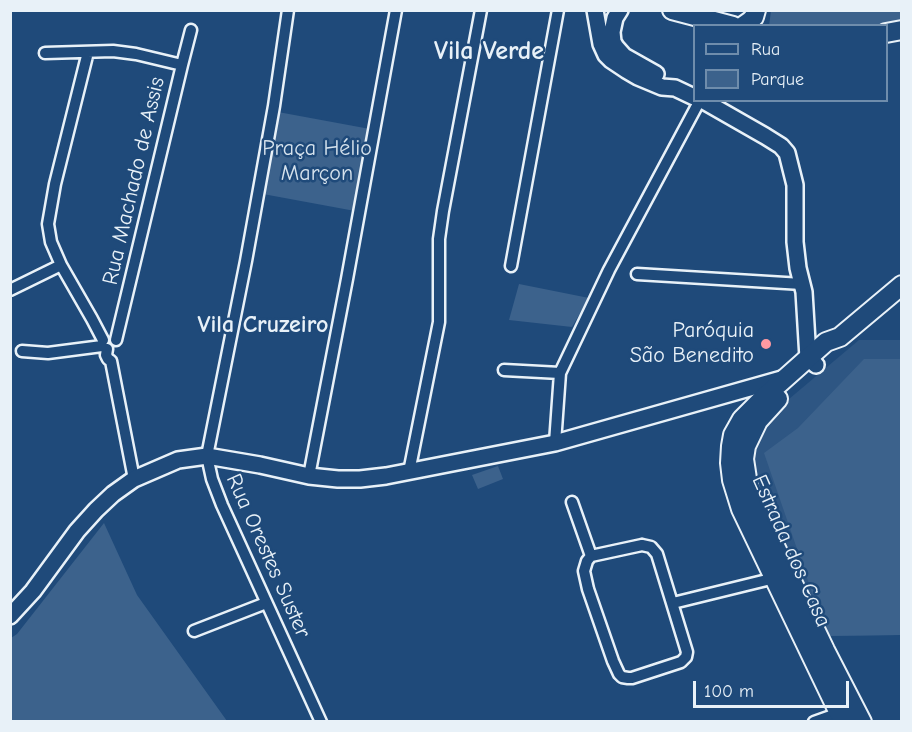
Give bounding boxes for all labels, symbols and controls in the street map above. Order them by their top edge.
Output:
legend [693,24,888,102]
district label: Vila Verde [434,36,544,68]
text: Rua [751,39,780,60]
text: Parque [751,69,804,90]
street label: Rua Machado de Assis [97,75,171,287]
park label: Praça Hélio Marçon [262,136,372,188]
district label: Vila Cruzeiro [198,311,328,339]
place label: Paróquia São Benedito [630,318,754,370]
marker: Paróquia São Benedito [759,337,773,351]
street label: Rua Orestes Suster [220,470,316,642]
street label: Estrada dos Casa [746,471,836,631]
scale bar [696,669,852,707]
text: 100 m [704,681,754,702]

